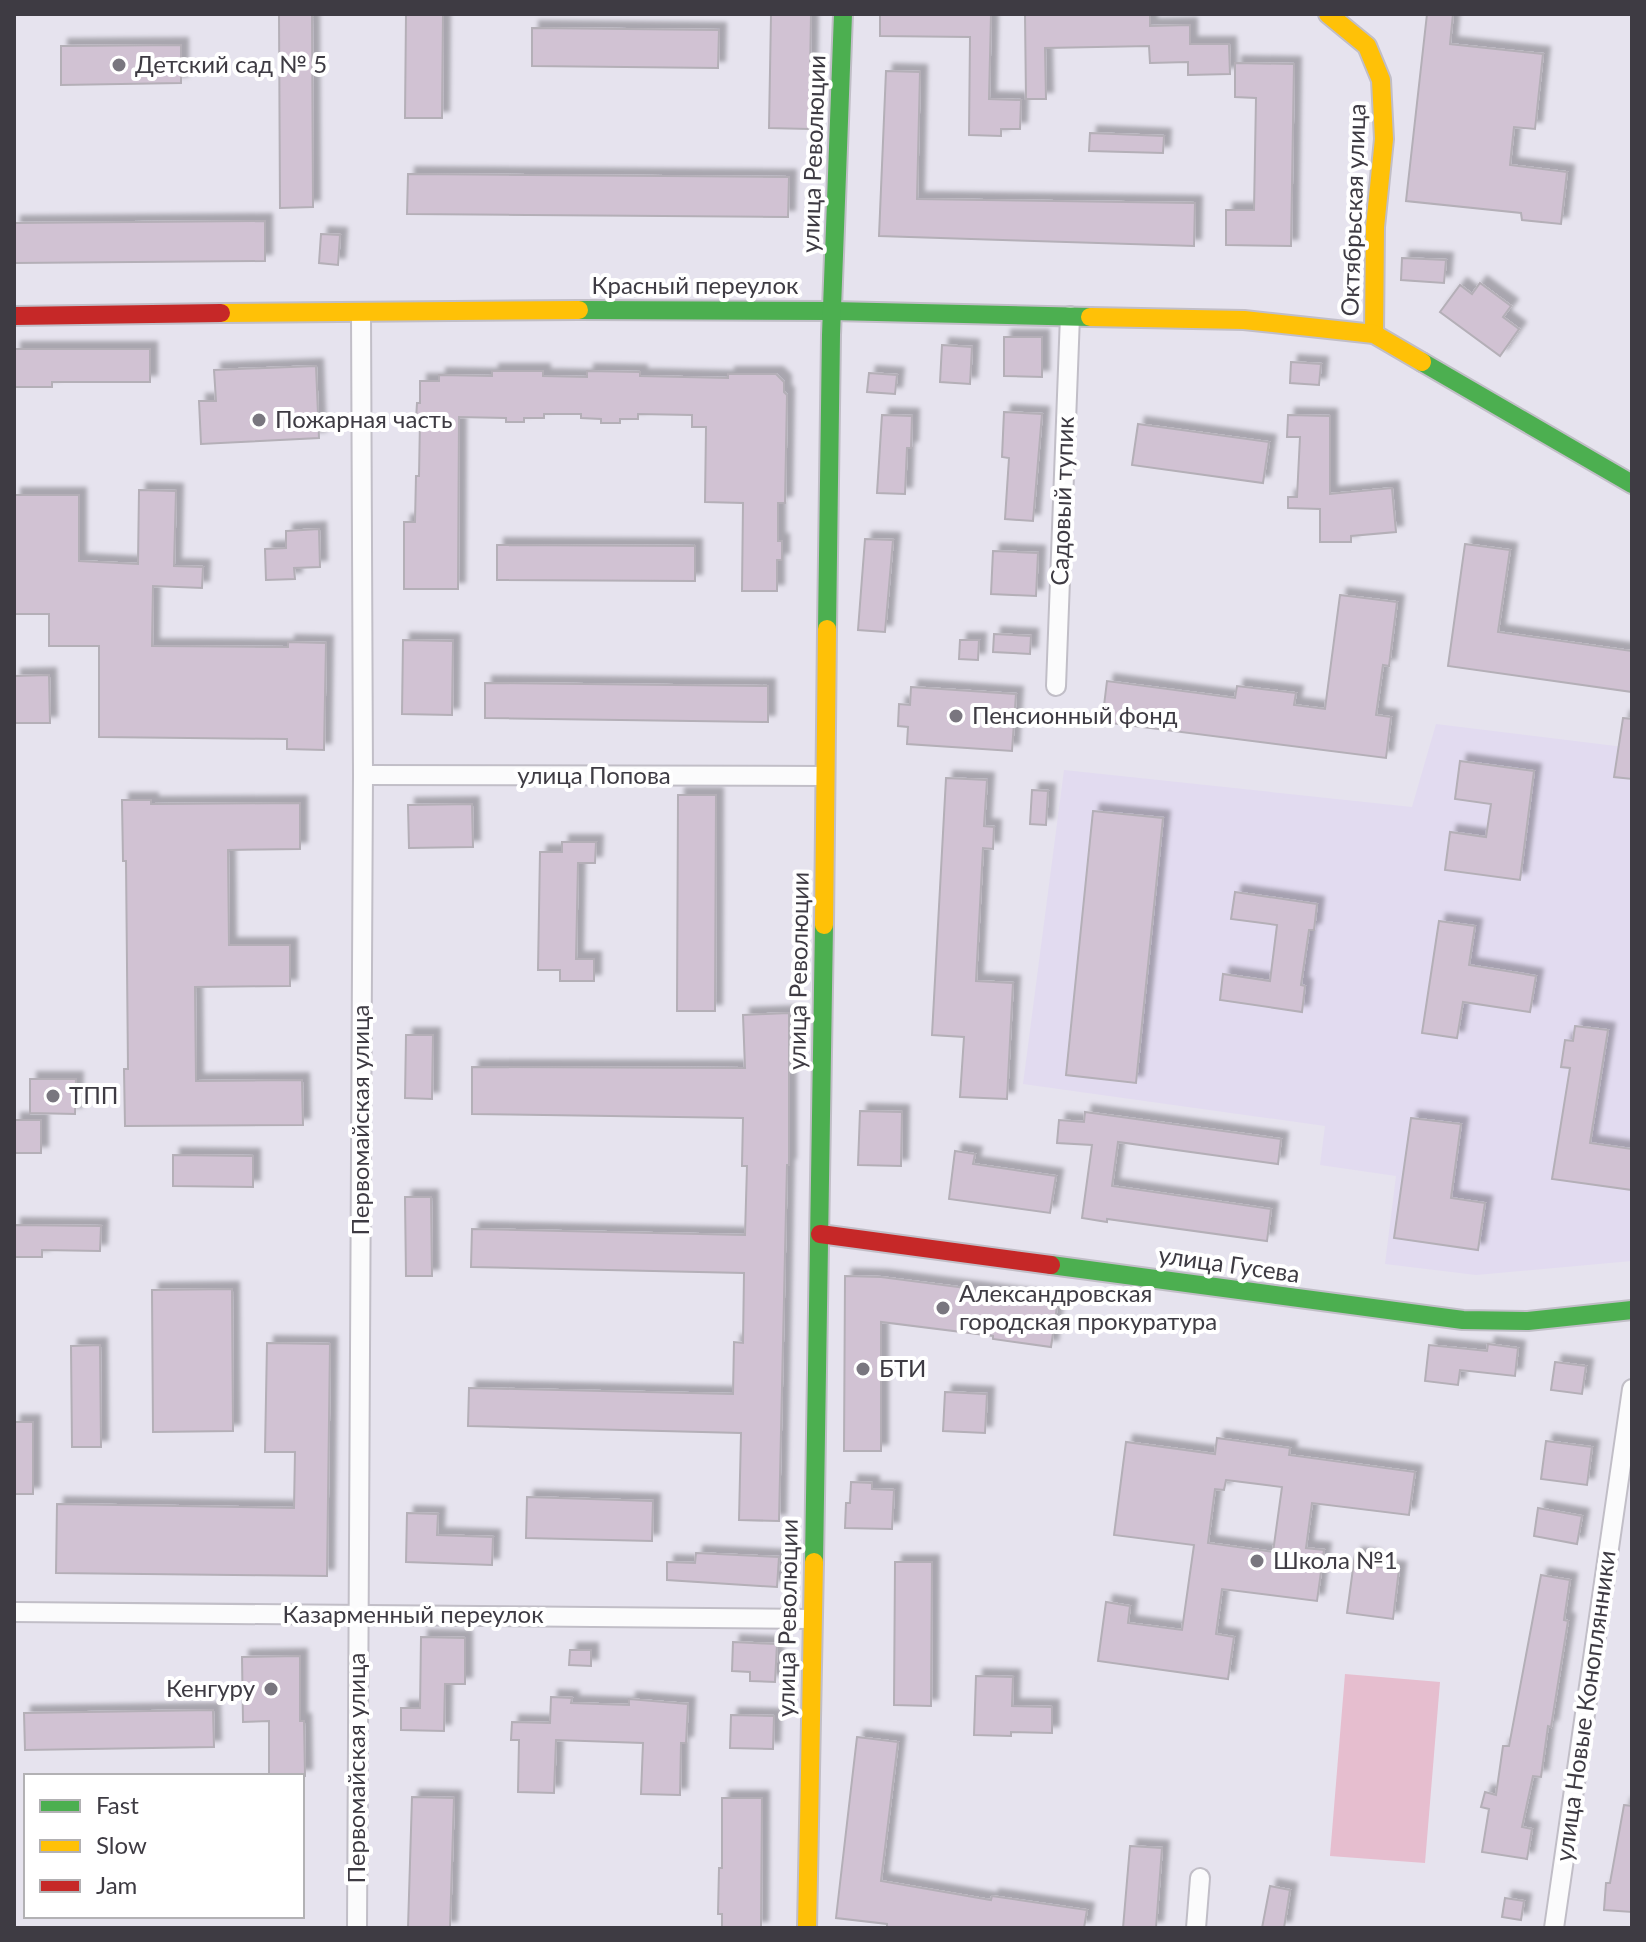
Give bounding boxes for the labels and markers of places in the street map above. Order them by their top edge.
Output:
place label: Детский сад № 5 [135,49,327,78]
marker: Детский сад № 5 [110,56,128,74]
place label: Пожарная часть [275,404,452,433]
marker: Пожарная часть [250,411,268,429]
place label: Пенсионный фонд [972,700,1178,729]
marker: Пенсионный фонд [947,707,965,725]
place label: ТПП [69,1080,118,1109]
marker: ТПП [44,1087,62,1105]
place label: Александровская городская прокуратура [959,1278,1217,1335]
marker: Александровская городская прокуратура [934,1299,952,1317]
place label: БТИ [879,1353,926,1382]
marker: БТИ [854,1360,872,1378]
place label: Школа №1 [1273,1545,1398,1574]
marker: Школа №1 [1248,1552,1266,1570]
place label: Кенгуру [166,1673,256,1702]
marker: Кенгуру [262,1680,280,1698]

